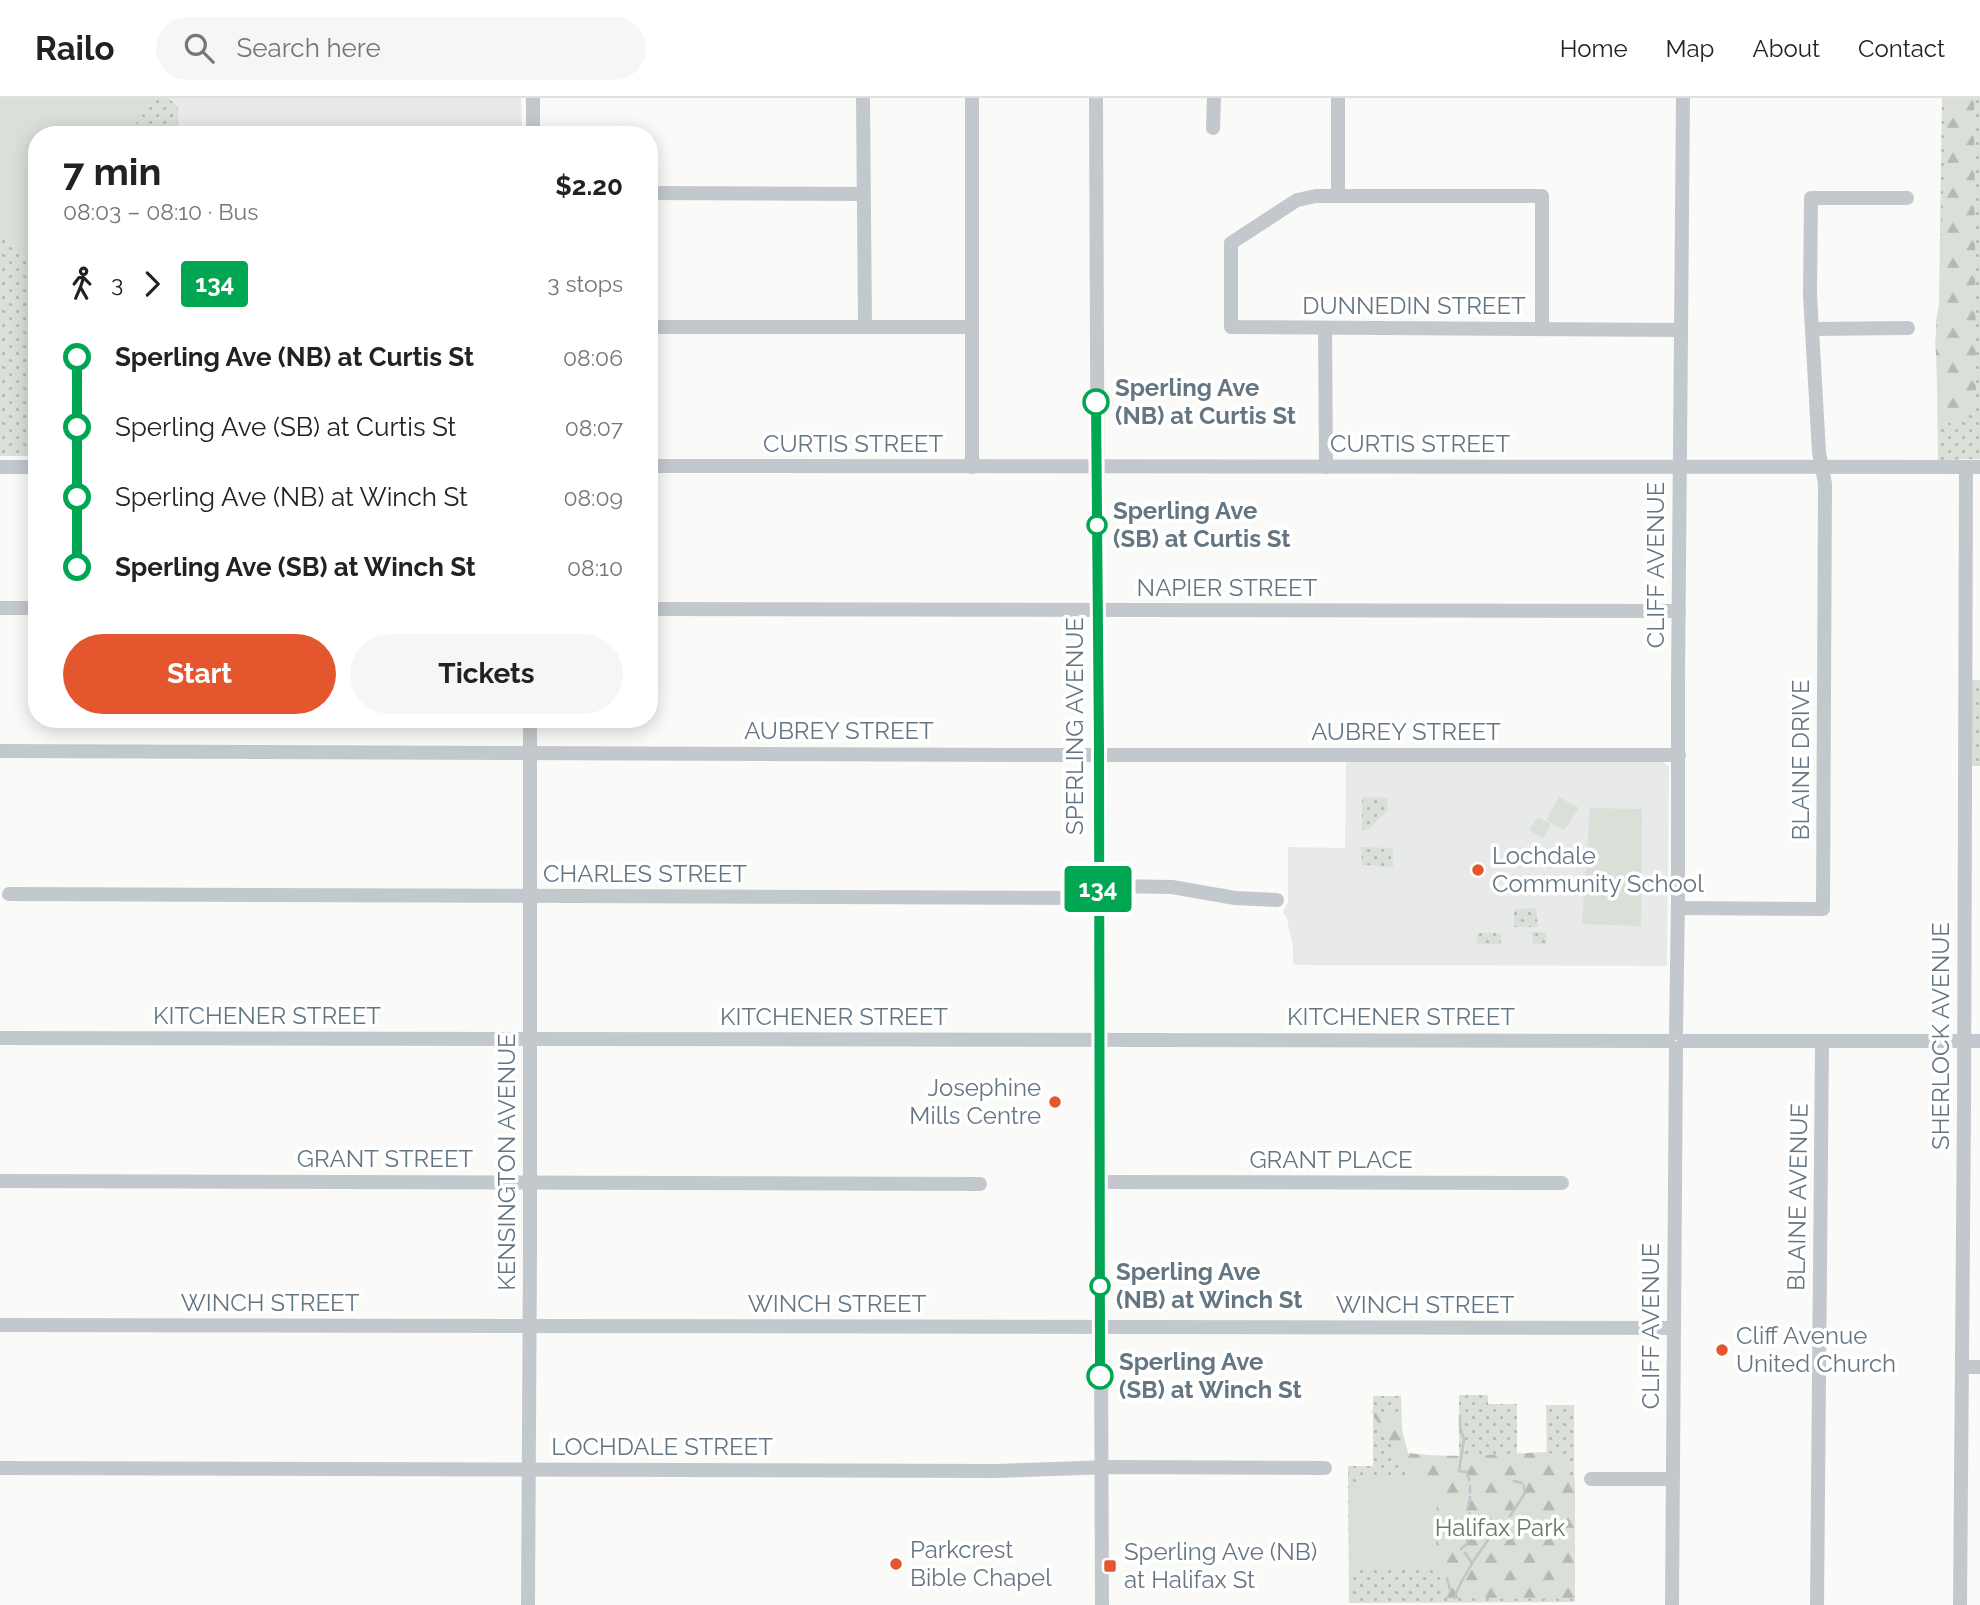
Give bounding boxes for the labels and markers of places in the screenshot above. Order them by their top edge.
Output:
place label: Sperling Ave (NB) at Curtis St [1115,373,1296,430]
marker: Sperling Ave (NB) at Curtis St [1083,389,1109,415]
place label: Sperling Ave (SB) at Curtis St [1113,496,1290,553]
marker: Sperling Ave (SB) at Curtis St [1087,515,1107,535]
place label: Lochdale Community School [1492,841,1704,898]
marker: Lochdale Community School [1470,862,1486,878]
place label: Josephine Mills Centre [909,1073,1041,1130]
marker: Josephine Mills Centre [1047,1094,1063,1110]
place label: Sperling Ave (NB) at Winch St [1116,1257,1302,1314]
marker: Sperling Ave (NB) at Winch St [1090,1276,1110,1296]
place label: Cliff Avenue United Church [1736,1321,1896,1378]
marker: Cliff Avenue United Church [1714,1342,1730,1358]
place label: Sperling Ave (SB) at Winch St [1119,1347,1302,1404]
marker: Sperling Ave (SB) at Winch St [1087,1363,1113,1389]
place label: Parkcrest Bible Chapel [910,1535,1052,1592]
place label: Sperling Ave (NB) at Halifax St [1124,1537,1317,1594]
marker: Parkcrest Bible Chapel [888,1556,904,1572]
marker: Sperling Ave (NB) at Halifax St [1102,1558,1118,1574]

